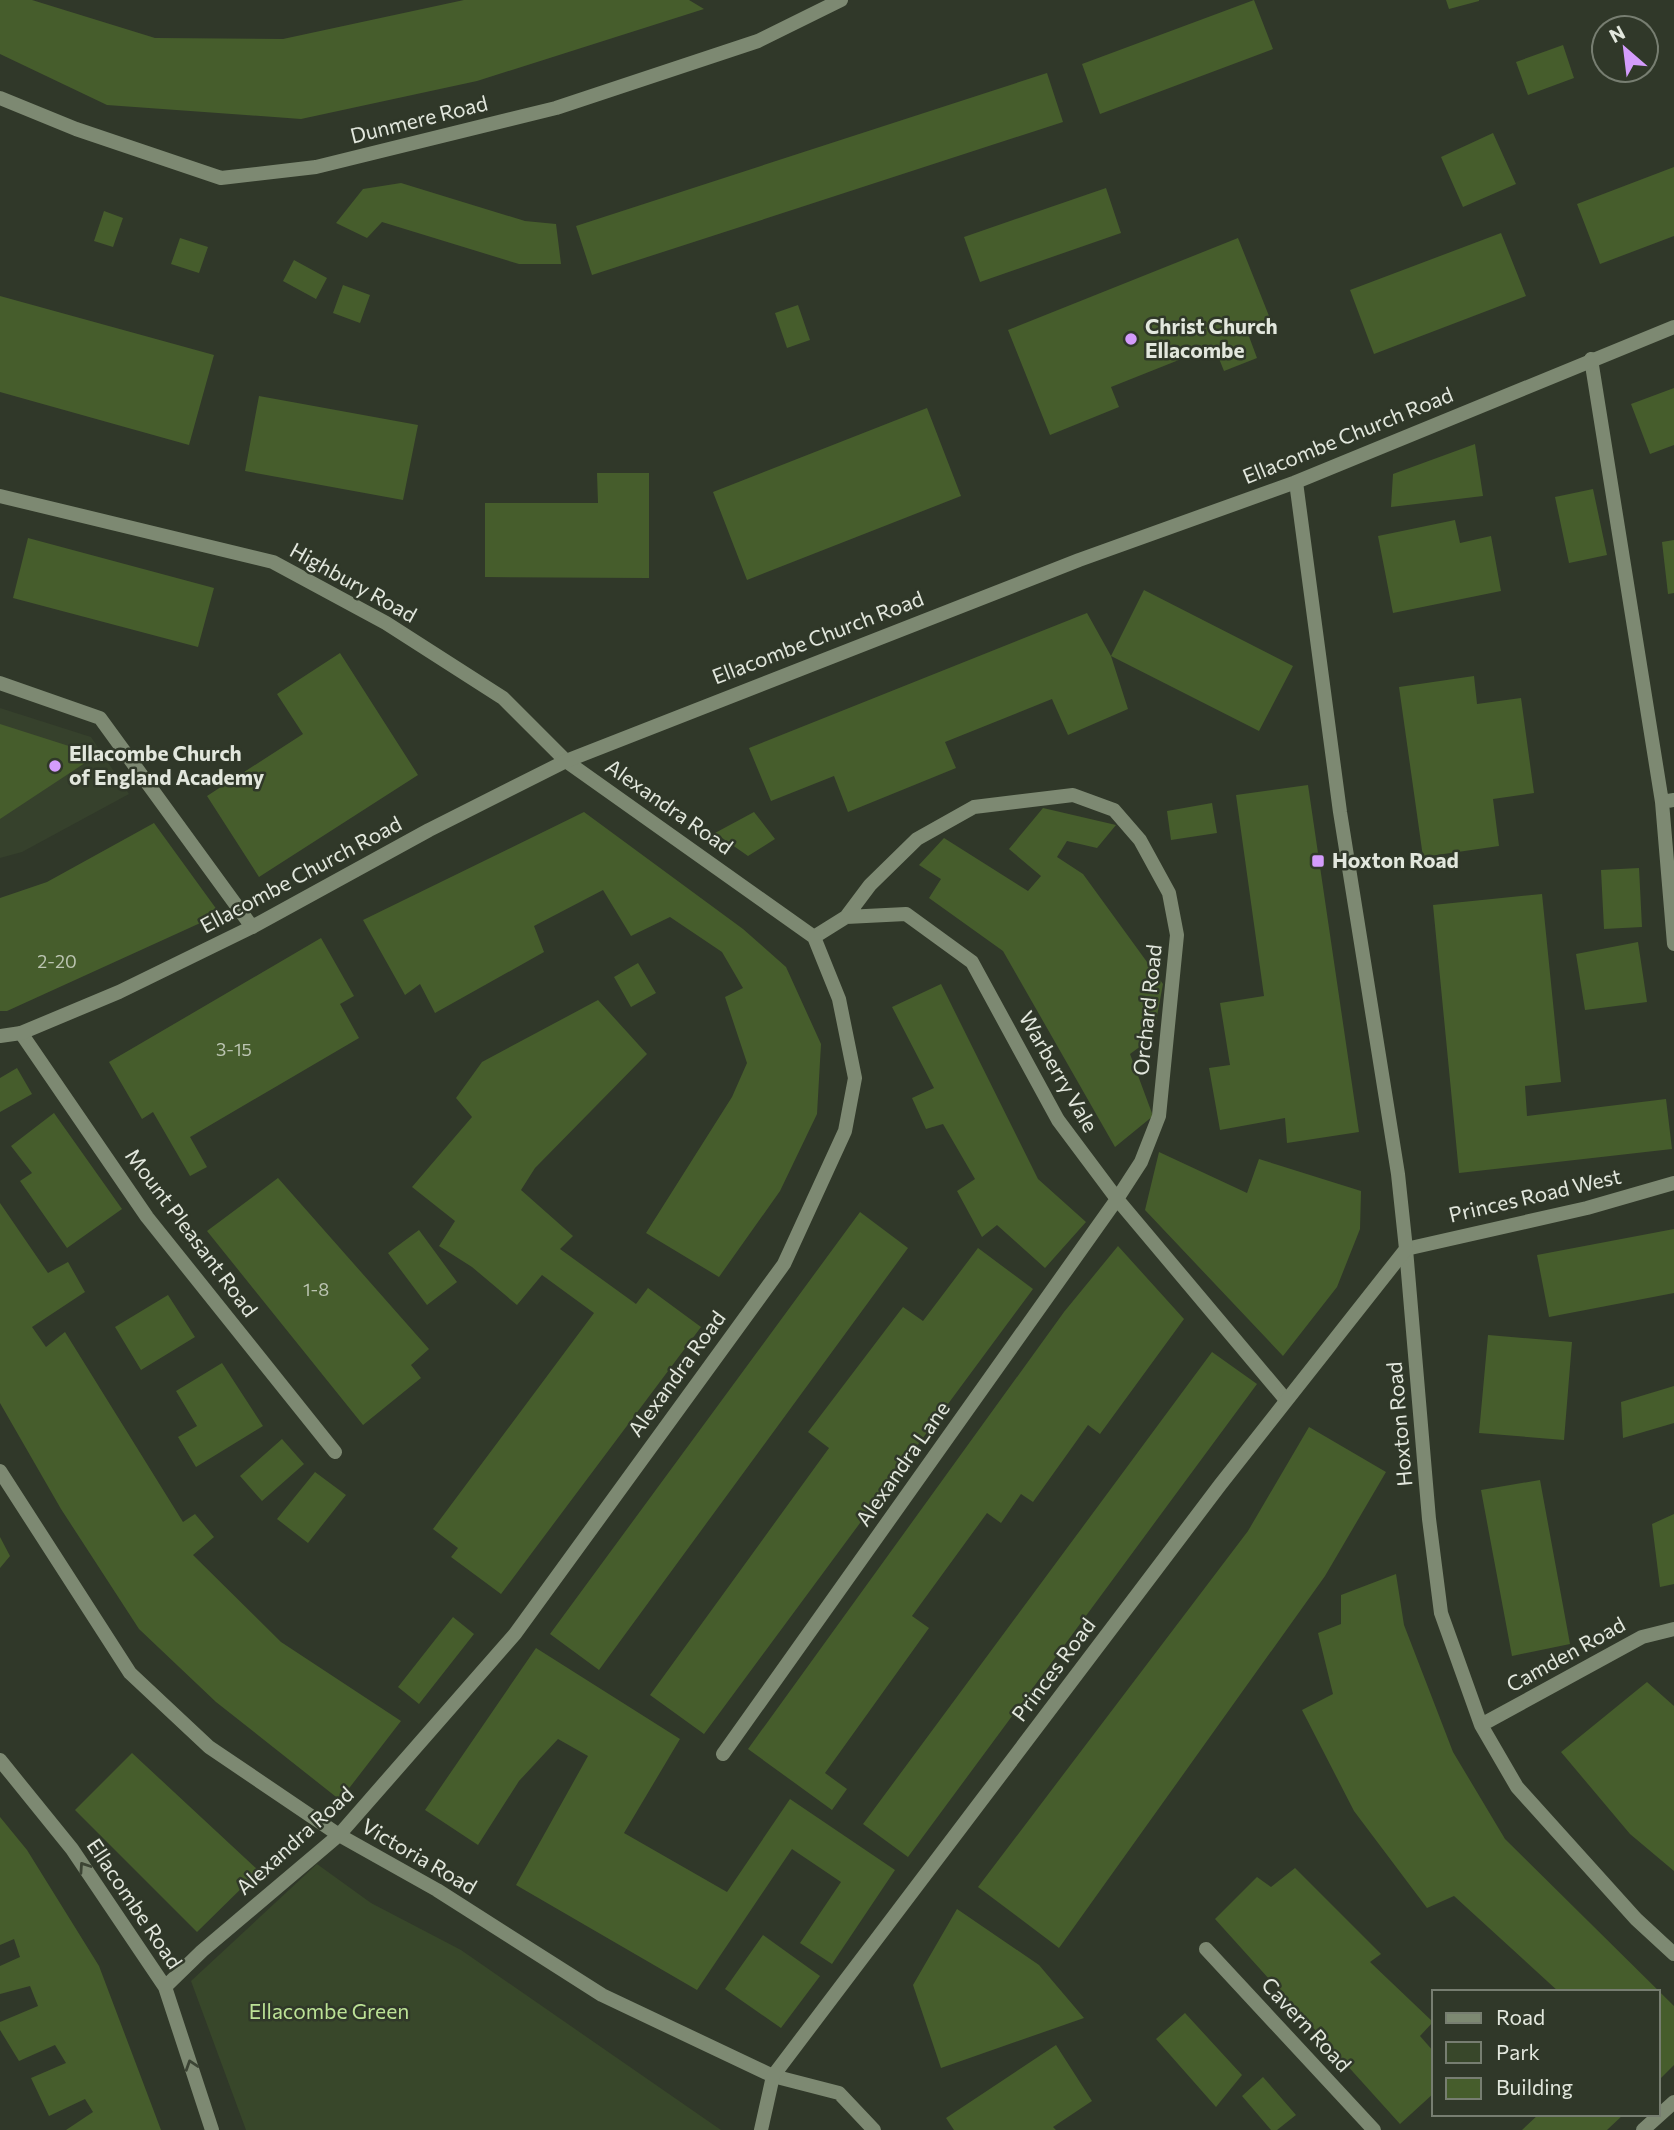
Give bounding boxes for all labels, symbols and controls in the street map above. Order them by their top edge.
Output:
north arrow [1590,14,1660,84]
text: N [1605,20,1628,47]
street label: Dunmere Road [347,89,490,148]
place label: Christ Church Ellacombe [1145,313,1278,362]
marker: Christ Church Ellacombe [1123,331,1139,347]
street label: Ellacombe Church Road [1239,381,1456,488]
street label: Highbury Road [286,537,421,627]
street label: Ellacombe Church Road [708,585,927,689]
place label: Ellacombe Church of England Academy [69,740,265,789]
street label: Alexandra Road [601,753,738,859]
marker: Ellacombe Church of England Academy [47,758,63,774]
street label: Ellacombe Church Road [195,810,405,937]
place label: Hoxton Road [1332,847,1459,872]
marker: Hoxton Road [1310,853,1326,869]
street label: Orchard Road [1127,943,1166,1077]
house number: 2-20 [37,950,77,972]
street label: Warberry Vale [1015,1006,1104,1136]
house number: 3-15 [216,1038,252,1060]
street label: Mount Pleasant Road [121,1143,264,1321]
street label: Princes Road West [1446,1163,1623,1227]
house number: 1-8 [303,1278,329,1300]
street label: Alexandra Road [622,1305,730,1441]
street label: Hoxton Road [1381,1361,1416,1488]
street label: Alexandra Lane [850,1396,954,1530]
street label: Camden Road [1501,1611,1629,1697]
street label: Princes Road [1006,1612,1100,1726]
street label: Alexandra Road [230,1781,358,1899]
street label: Victoria Road [358,1813,482,1899]
street label: Ellacombe Road [82,1833,188,1973]
one-way arrow [79,1861,92,1874]
street label: Cavern Road [1257,1972,1357,2076]
legend [1432,1990,1660,2116]
park label: Ellacombe Green [249,1998,409,2023]
text: Road [1496,2004,1545,2029]
text: Park [1496,2039,1540,2064]
one-way arrow [184,2060,199,2072]
text: Building [1496,2074,1573,2099]

